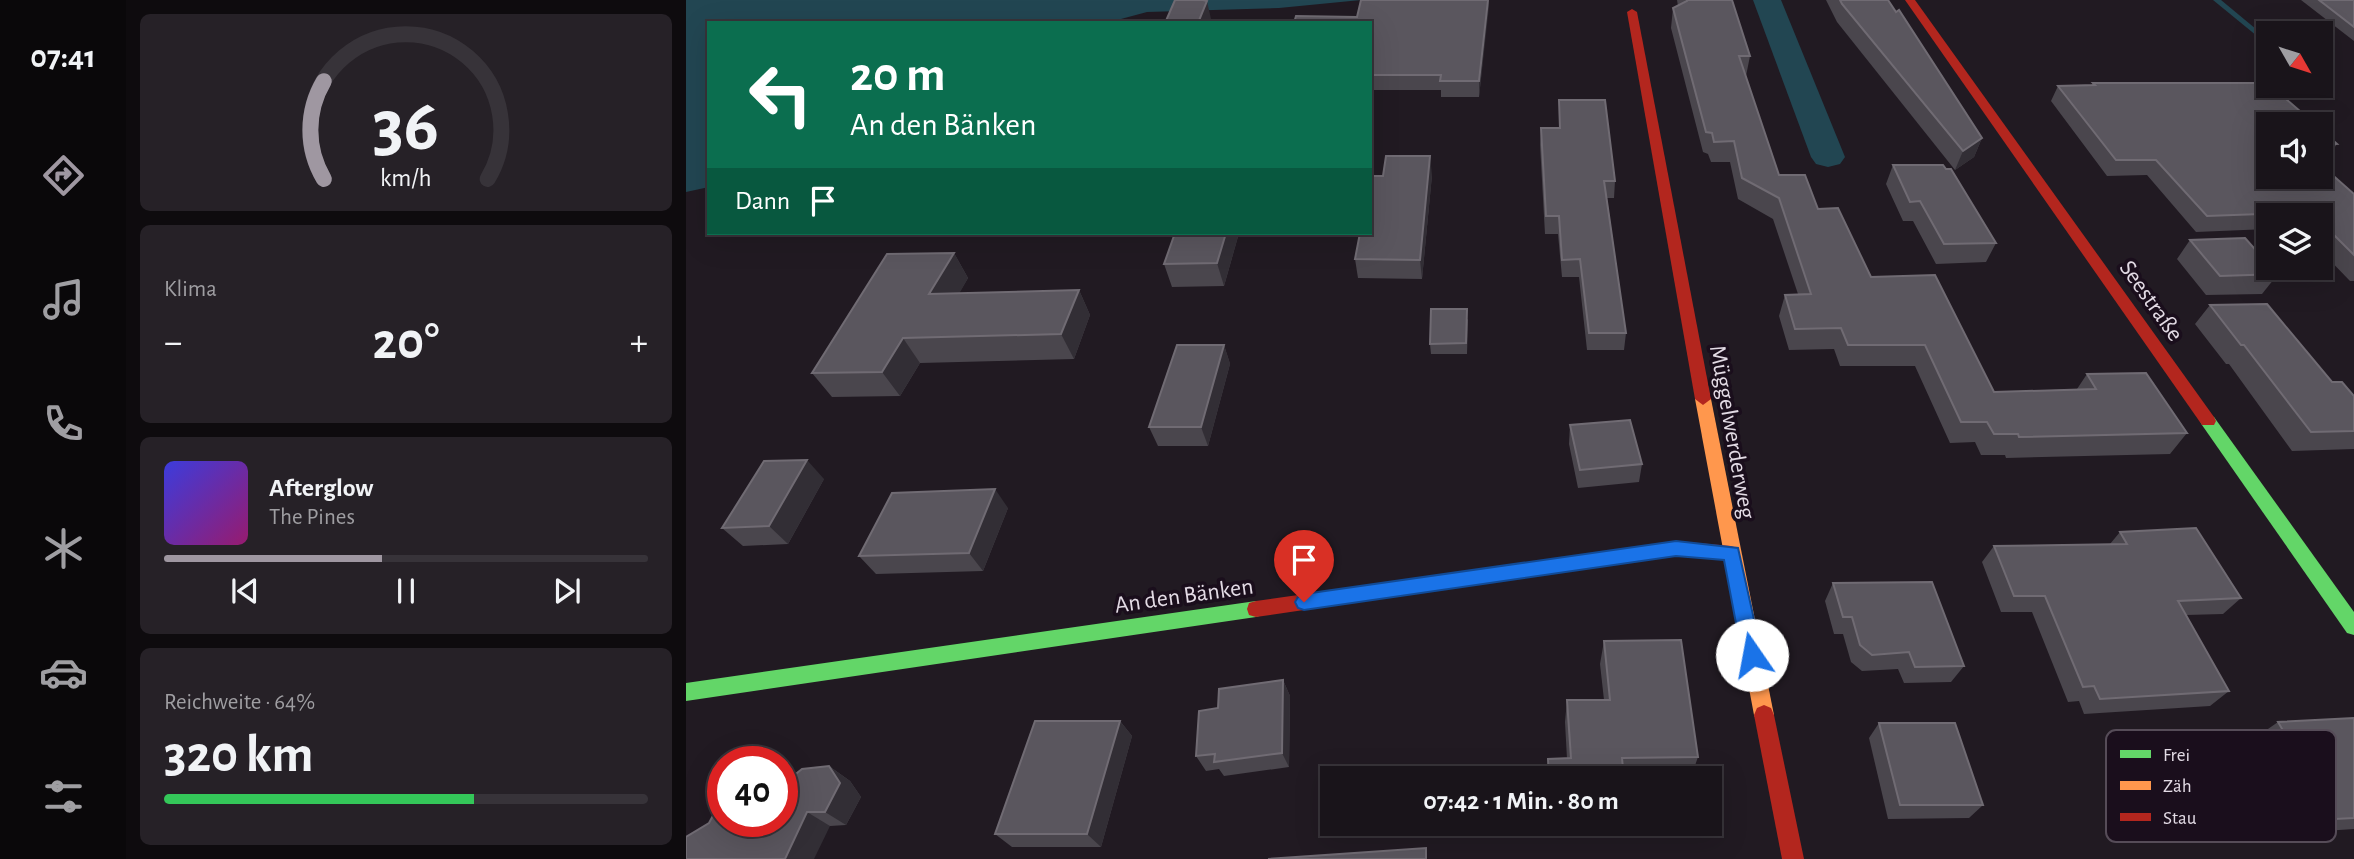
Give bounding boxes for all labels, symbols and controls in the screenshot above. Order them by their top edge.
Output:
north arrow [2256,21,2333,98]
map controls [2256,21,2333,280]
text: 07:41 [30,41,96,73]
icon: left [735,49,826,140]
text: 20 m [850,51,946,100]
text: 36 [373,91,439,164]
text: An den Bänken [850,109,1037,141]
button: sound [2256,112,2333,189]
icon: directions [39,151,88,200]
text: km/h [380,165,432,190]
icon: arrive [804,182,842,220]
text: Dann [735,188,790,214]
button: layers [2256,203,2333,280]
street label: Seestraße [2115,256,2187,346]
icon: music [39,275,88,324]
text: Klima [164,278,217,301]
text: 20° [373,316,439,368]
text: − [164,324,182,362]
text: + [630,324,648,362]
street label: Müggelwerderweg [1705,343,1759,521]
icon: phone [39,399,88,448]
text: Afterglow [269,475,373,501]
text: The Pines [269,506,355,529]
icon: climate [39,524,88,573]
pin [1274,530,1334,602]
icon: arrive [1285,541,1323,579]
icon: previous [226,572,264,610]
icon: pause [387,572,425,610]
icon: next [548,572,586,610]
street label: An den Bänken [1113,574,1255,618]
position arrow [1715,618,1789,692]
icon: car [39,648,88,697]
text: Reichweite · 64% [164,691,315,714]
text: 320 km [164,729,314,781]
legend [2106,730,2336,842]
speed limit sign: 40 [707,746,798,837]
text: Frei [2163,746,2190,765]
icon: filters [39,772,88,821]
text: Zäh [2163,777,2192,796]
text: 07:42 · 1 Min. · 80 m [1423,788,1619,814]
text: Stau [2163,809,2197,828]

